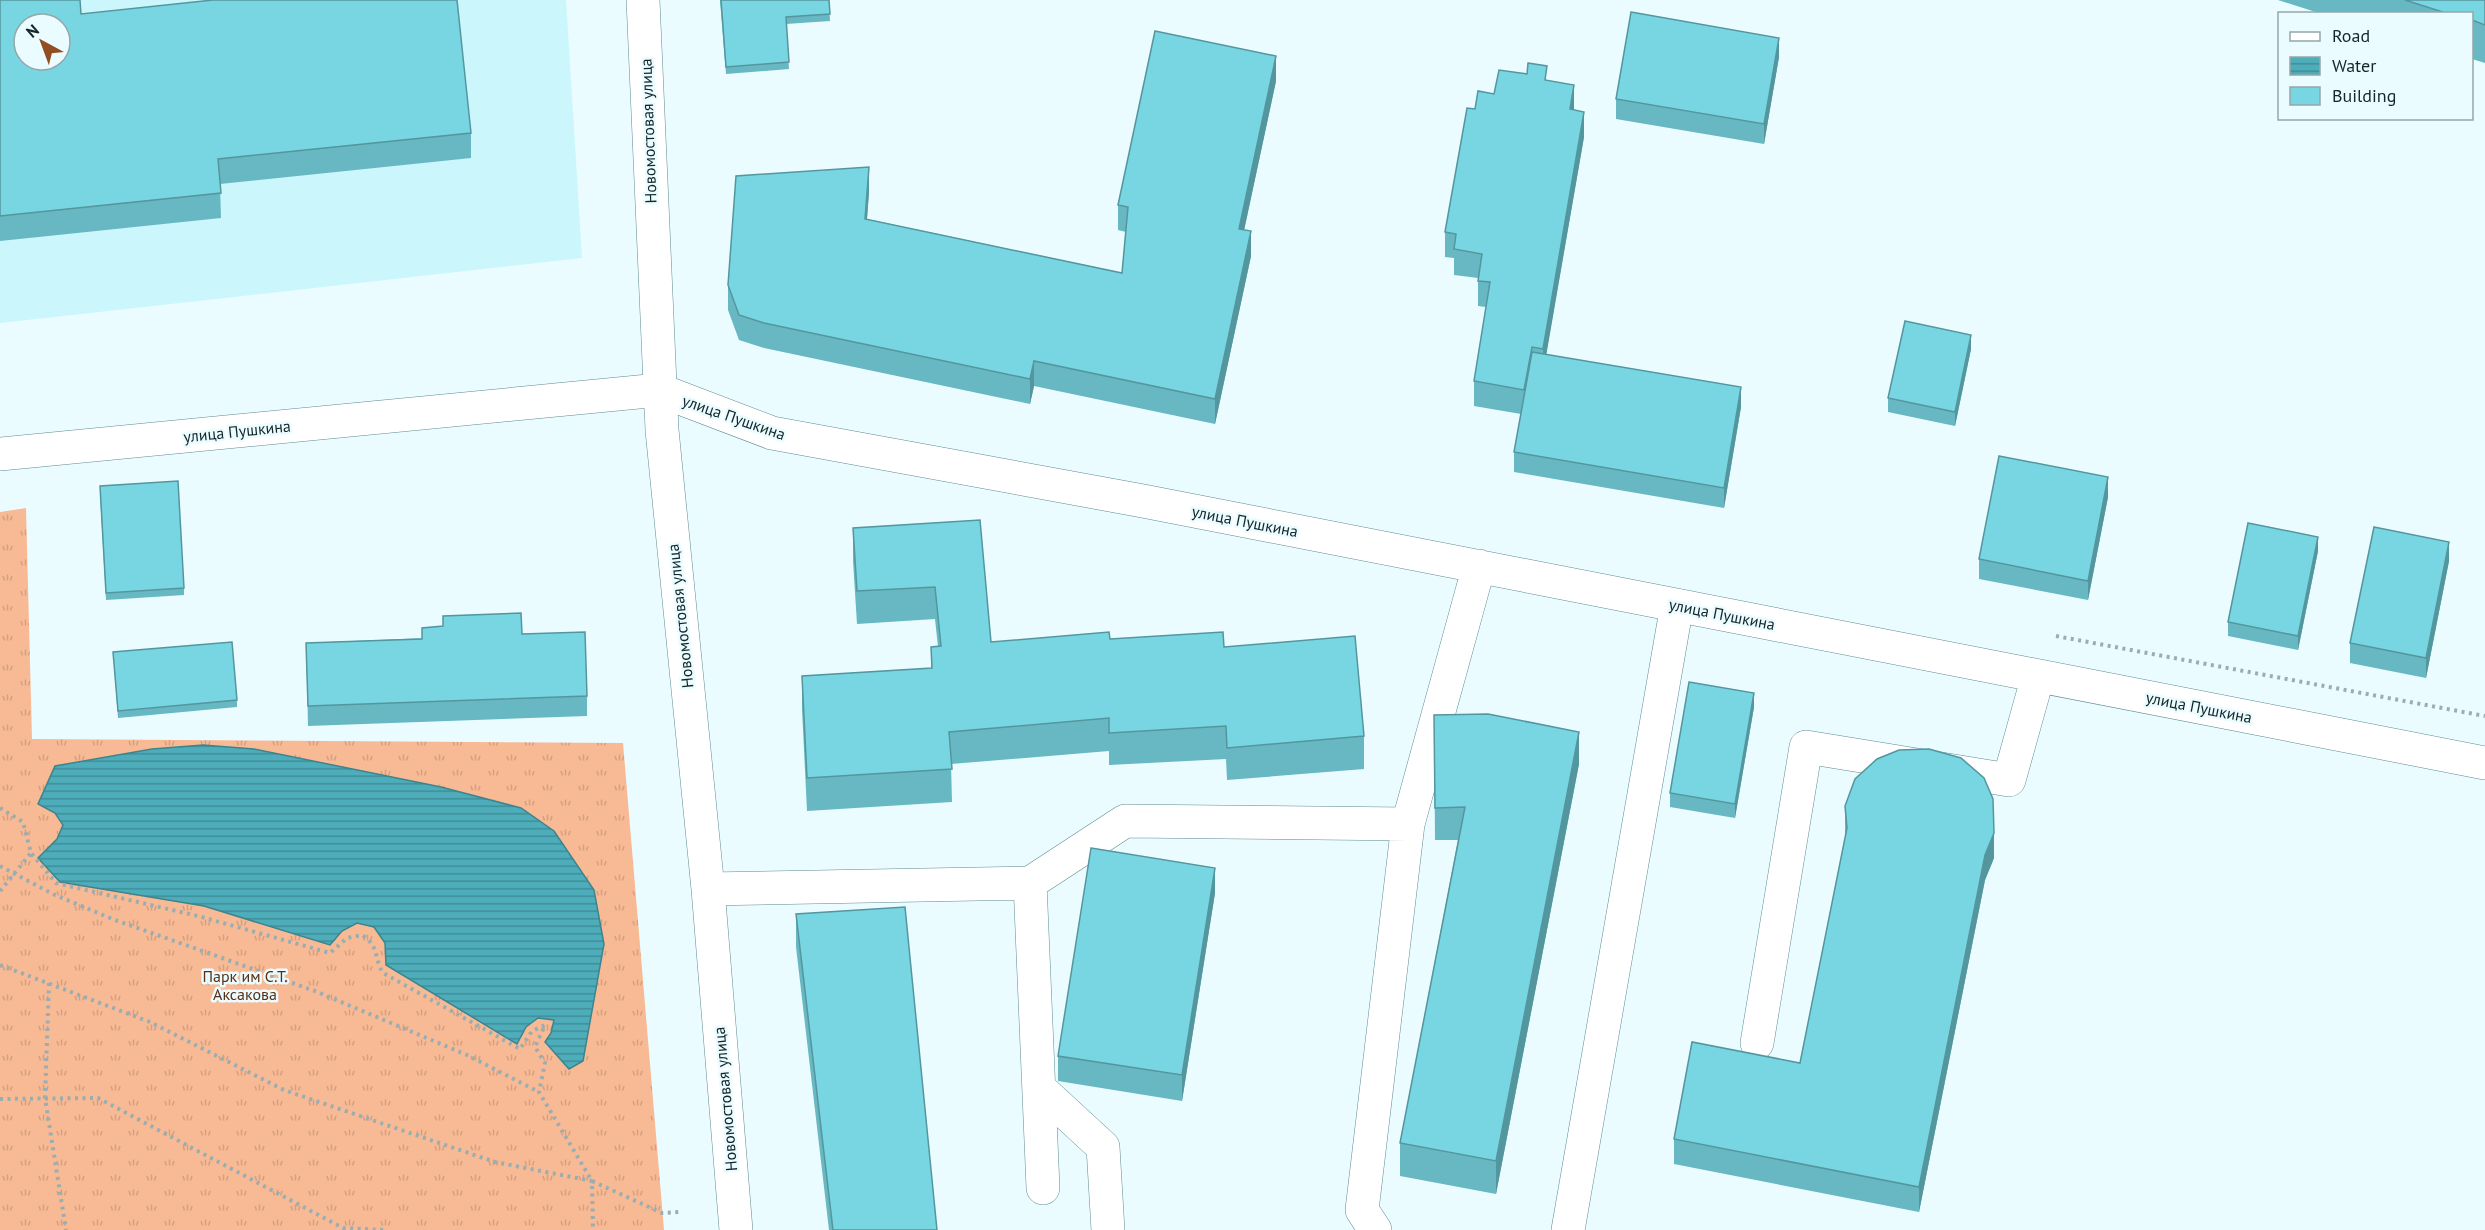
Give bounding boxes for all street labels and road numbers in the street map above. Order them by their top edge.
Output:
street label: Новомостовая улица [635,58,661,204]
street label: улица Пушкина [680,390,788,444]
street label: улица Пушкина [182,415,292,447]
street label: улица Пушкина [1190,501,1300,541]
street label: Новомостовая улица [662,543,698,689]
street label: улица Пушкина [1667,594,1777,634]
street label: улица Пушкина [2144,687,2254,727]
street label: Новомостовая улица [709,1026,741,1172]

